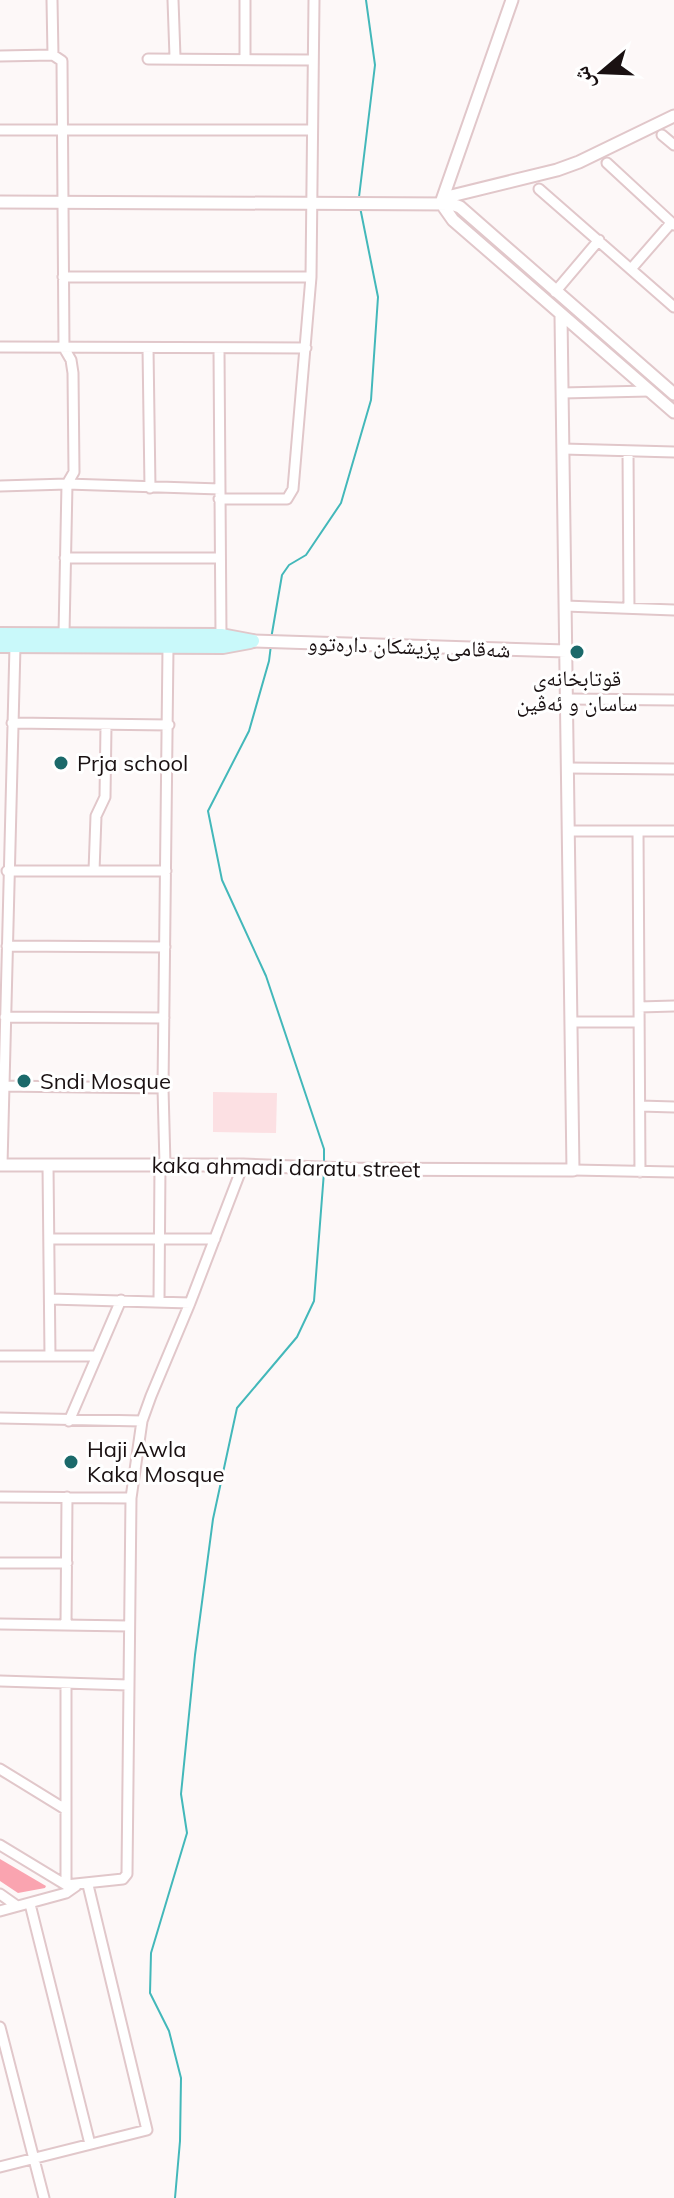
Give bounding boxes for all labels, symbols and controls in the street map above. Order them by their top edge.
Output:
north arrow [562,32,642,112]
text: ش [566,63,600,94]
street label: شەقامی پزیشکان دارەتوو [307,628,511,664]
marker: قوتابخانەی ساسان و ئەڤین [568,643,586,661]
place label: قوتابخانەی ساسان و ئەڤین [517,664,637,717]
place label: Prja school [77,749,188,777]
marker: Prja school [52,754,70,772]
place label: Sndi Mosque [40,1067,171,1095]
marker: Sndi Mosque [15,1072,33,1090]
street label: kaka ahmadi daratu street [151,1151,421,1183]
place label: Haji Awla Kaka Mosque [87,1435,225,1488]
marker: Haji Awla Kaka Mosque [62,1453,80,1471]

